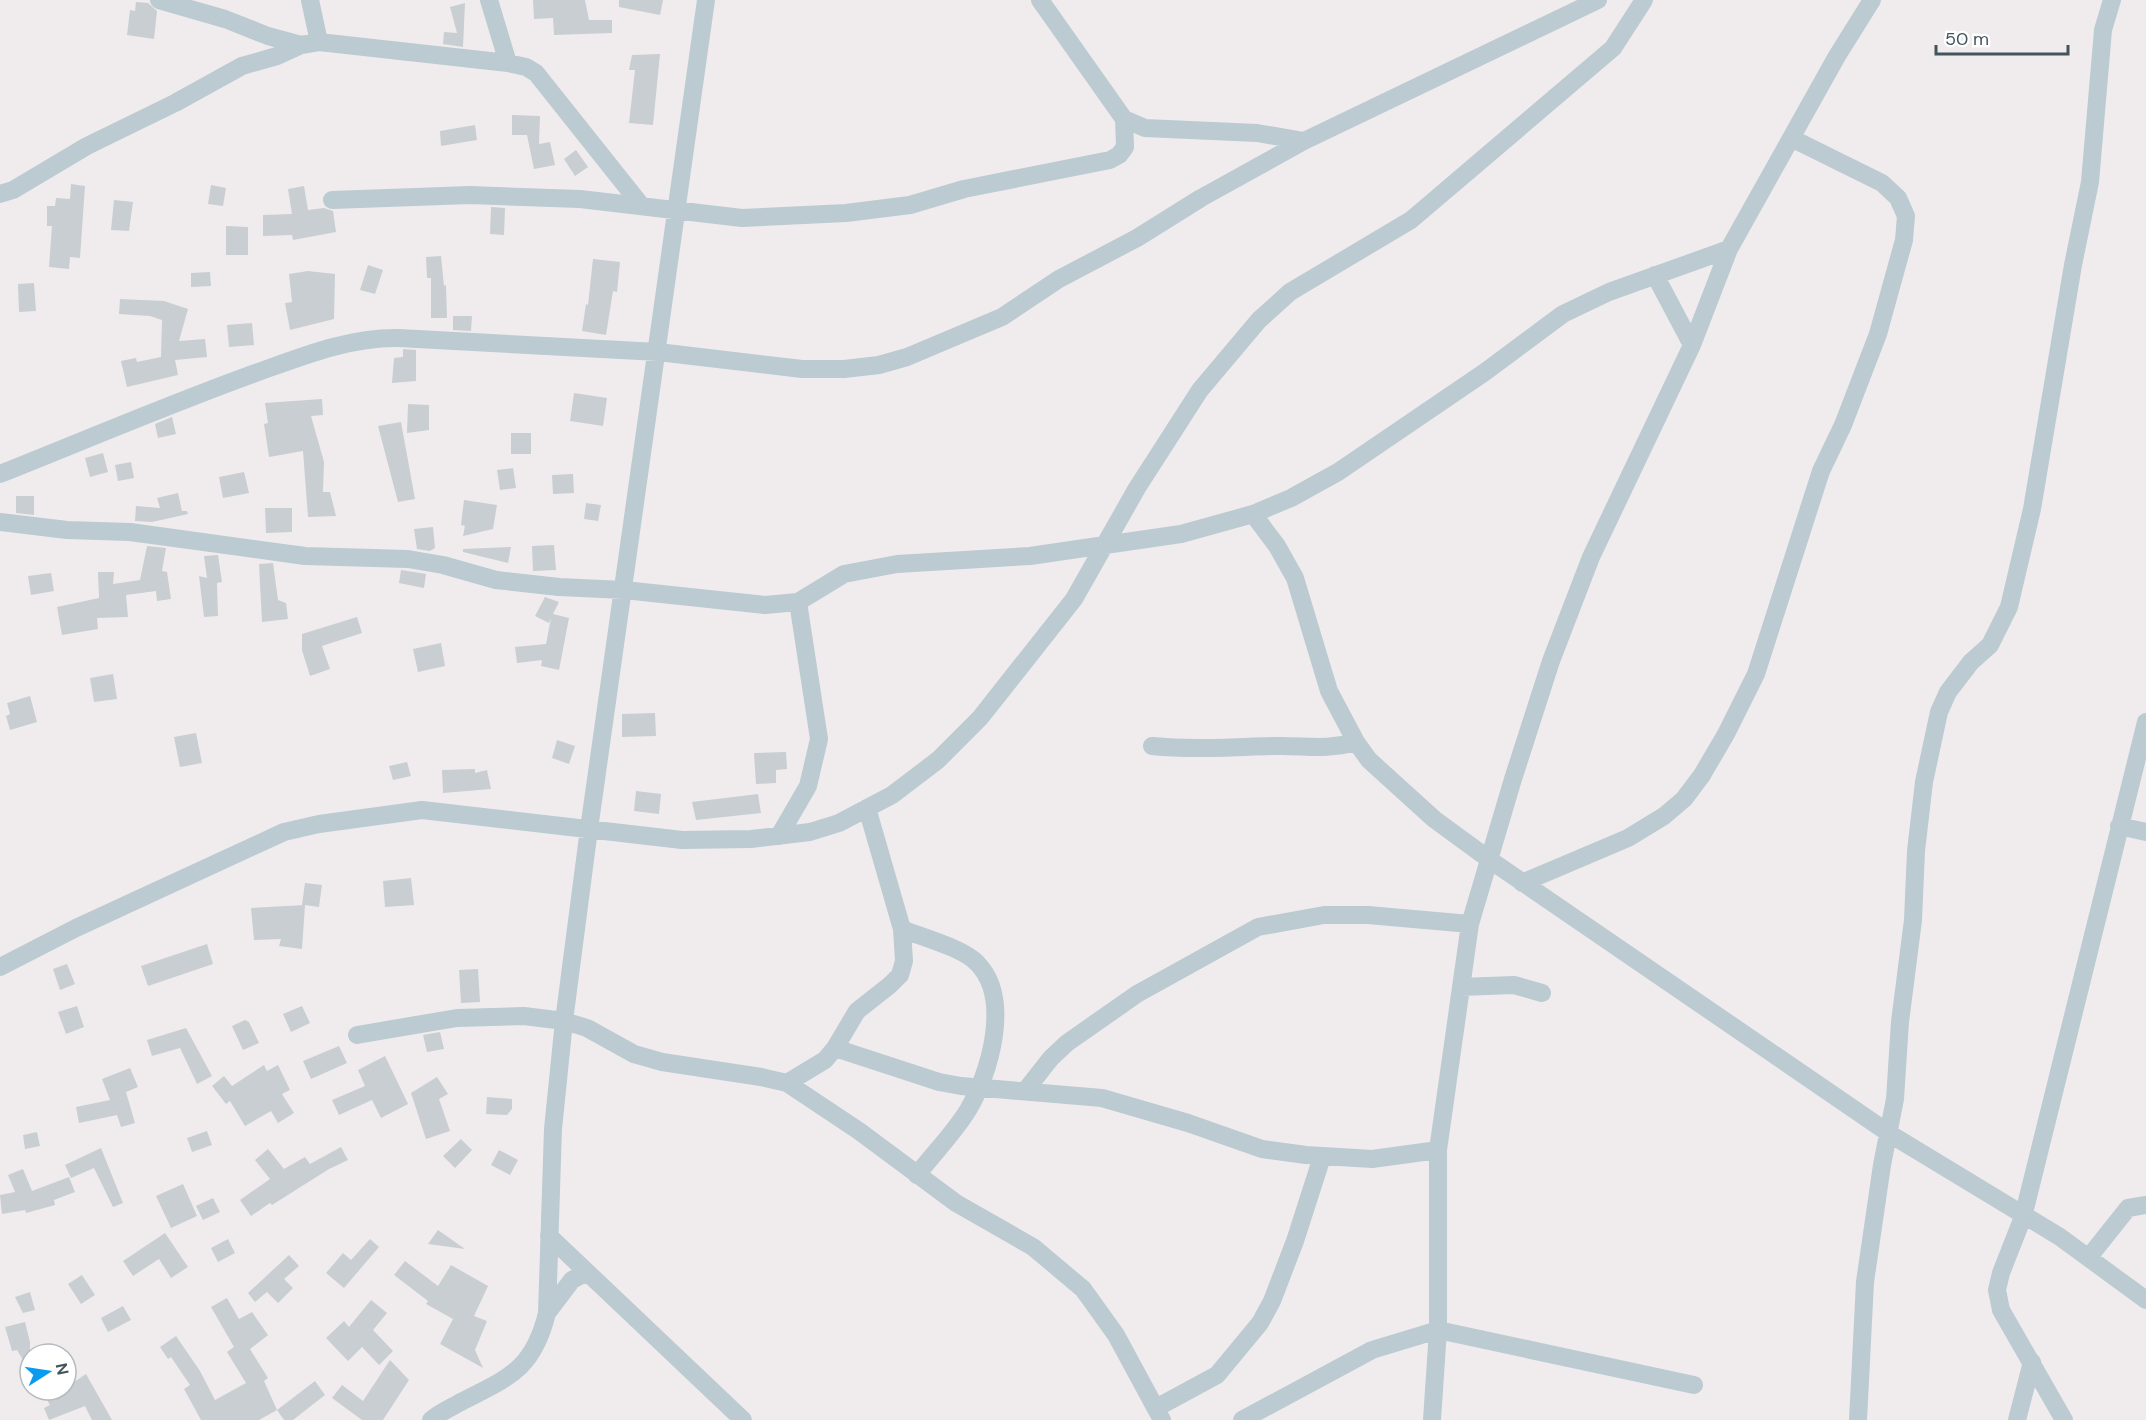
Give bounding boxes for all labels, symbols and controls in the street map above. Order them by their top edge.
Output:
scale bar [1936,18,2068,56]
text: 50 m [1945,27,1989,51]
north arrow [18,1342,78,1402]
text: N [51,1361,74,1377]

